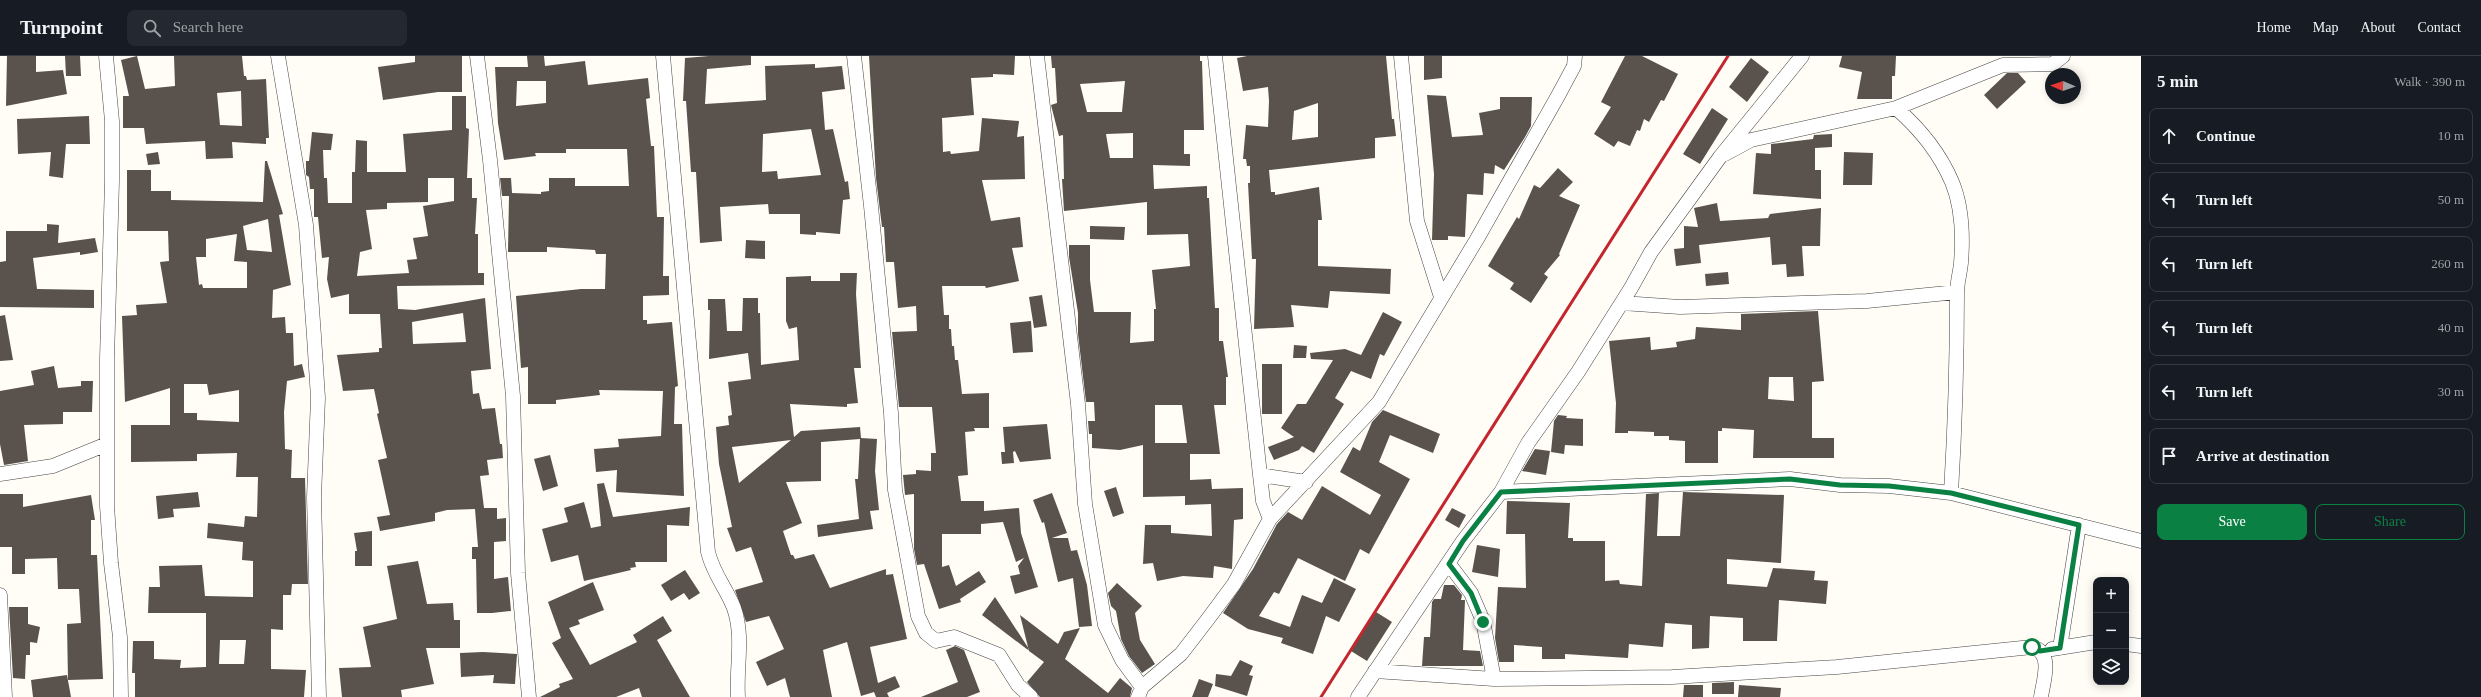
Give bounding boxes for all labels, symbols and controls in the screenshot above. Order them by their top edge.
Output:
search box [127,10,407,46]
text: Turnpoint [20,17,103,38]
icon: search [141,17,163,39]
text: Search here [173,19,243,35]
text: Home [2257,20,2291,35]
text: Map [2313,20,2338,35]
text: About [2360,20,2395,35]
text: Contact [2417,20,2461,35]
north arrow [2045,68,2081,104]
text: 5 min [2157,72,2198,91]
text: Walk · 390 m [2394,74,2465,89]
icon: ahead [2158,125,2180,147]
text: Continue [2196,128,2255,144]
text: 10 m [2438,128,2464,143]
icon: left [2158,189,2180,211]
text: Turn left [2196,192,2253,208]
text: 50 m [2438,192,2464,207]
icon: left [2158,253,2180,275]
text: Turn left [2196,256,2253,272]
text: 260 m [2431,256,2464,271]
icon: left [2158,317,2180,339]
text: Turn left [2196,320,2253,336]
text: 40 m [2438,320,2464,335]
icon: left [2158,381,2180,403]
text: Turn left [2196,384,2253,400]
text: 30 m [2438,384,2464,399]
icon: arrive [2158,445,2180,467]
text: Arrive at destination [2196,448,2329,464]
button: Save [2157,504,2307,540]
button: Share [2315,504,2465,540]
map controls [2093,577,2129,685]
button: + [2093,577,2129,613]
route end [1474,613,1492,631]
button: − [2093,613,2129,649]
route start [2023,638,2041,656]
button: layers [2093,649,2129,685]

